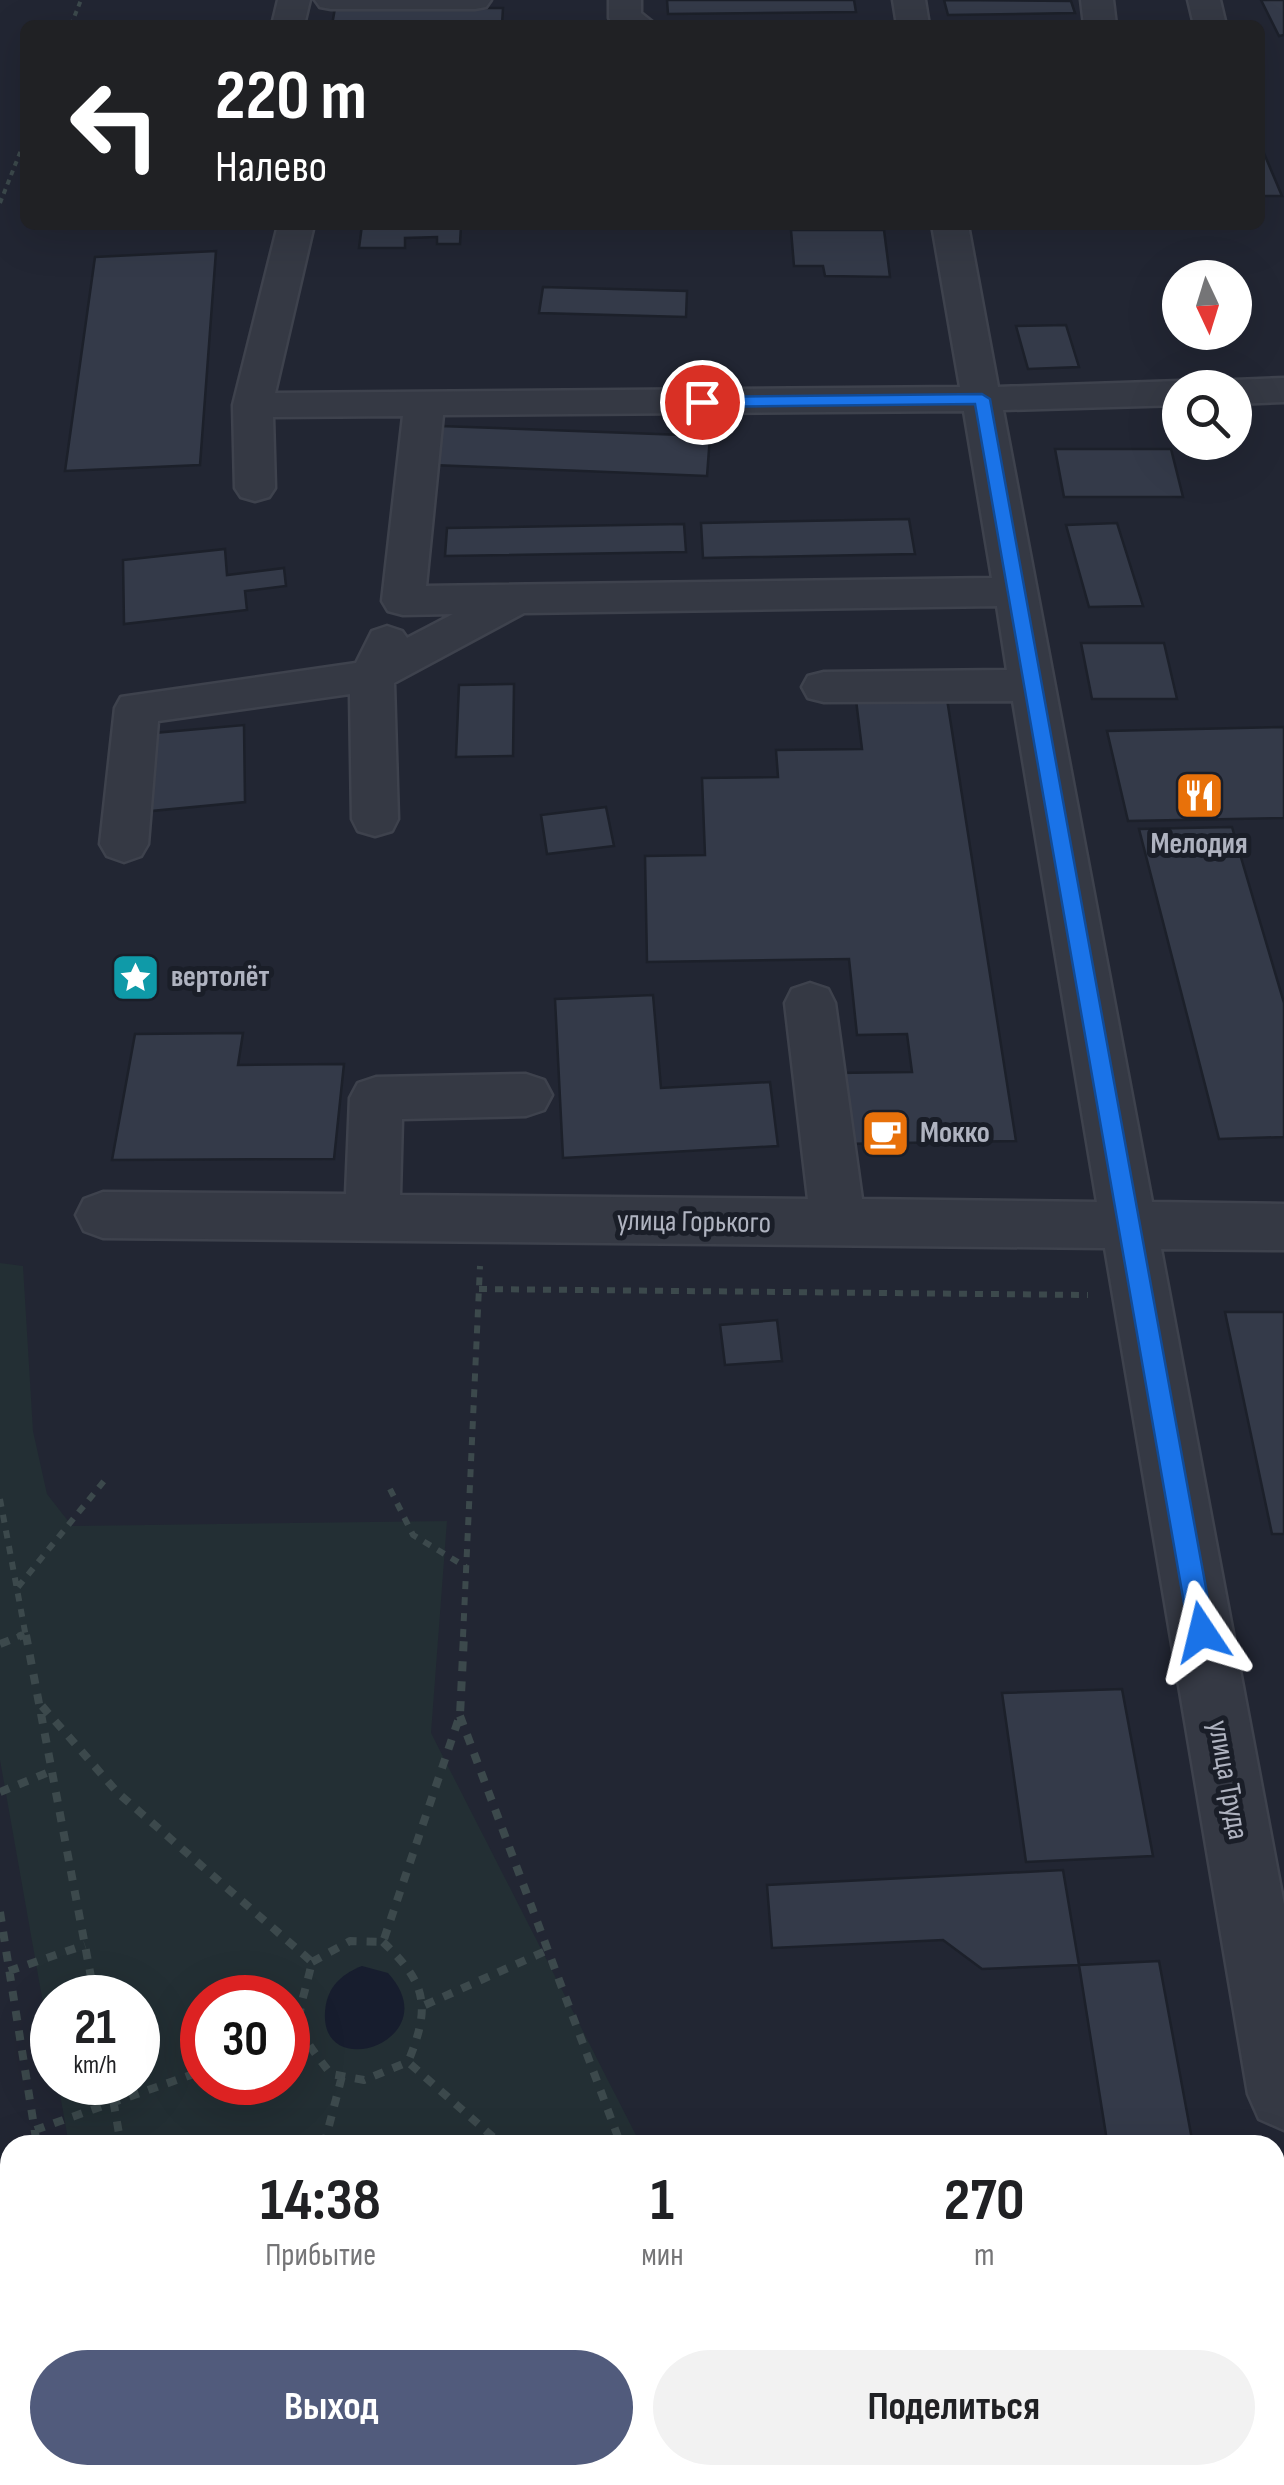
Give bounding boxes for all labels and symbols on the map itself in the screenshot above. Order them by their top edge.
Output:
north arrow [1162,260,1252,350]
pin [660,360,745,445]
restaurant icon: Мелодия [1173,769,1225,821]
place label: Мелодия [1151,826,1247,862]
place icon: вертолёт [110,951,162,1003]
place label: вертолёт [171,959,269,995]
cafe icon: Мокко [859,1107,911,1159]
place label: Мокко [920,1115,990,1151]
street label: улица Горького [617,1203,771,1241]
position arrow [1150,1580,1254,1684]
street label: улица Труда [1200,1718,1256,1842]
speed limit sign: 30 [180,1975,310,2105]

